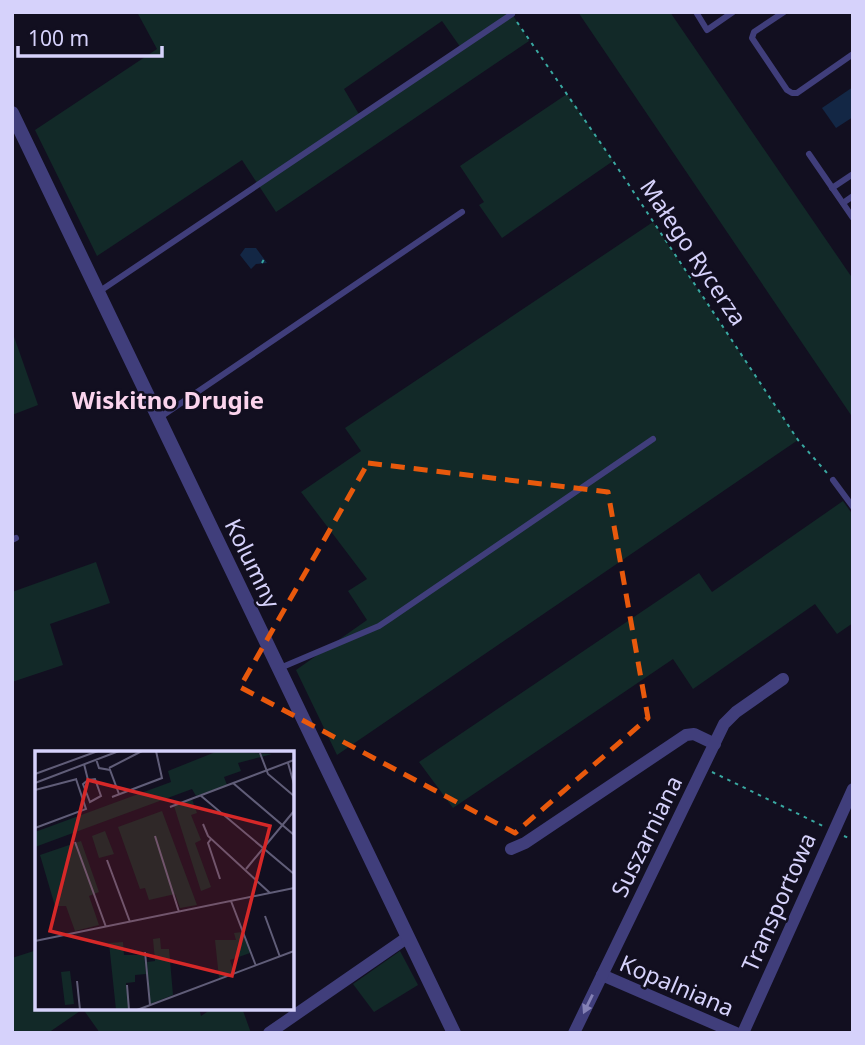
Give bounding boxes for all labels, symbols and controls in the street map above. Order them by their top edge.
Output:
scale bar [18,14,161,58]
text: 100 m [28,24,89,52]
street label: Małego Rycerza [633,173,755,331]
district label: Wiskitno Drugie [72,383,264,416]
street label: Kolumny [218,513,288,613]
inset map [35,751,294,1010]
street label: Suszarniana [603,770,689,902]
street label: Transportowa [733,827,823,977]
street label: Kopalniana [615,947,739,1023]
one-way arrow [582,994,593,1014]

